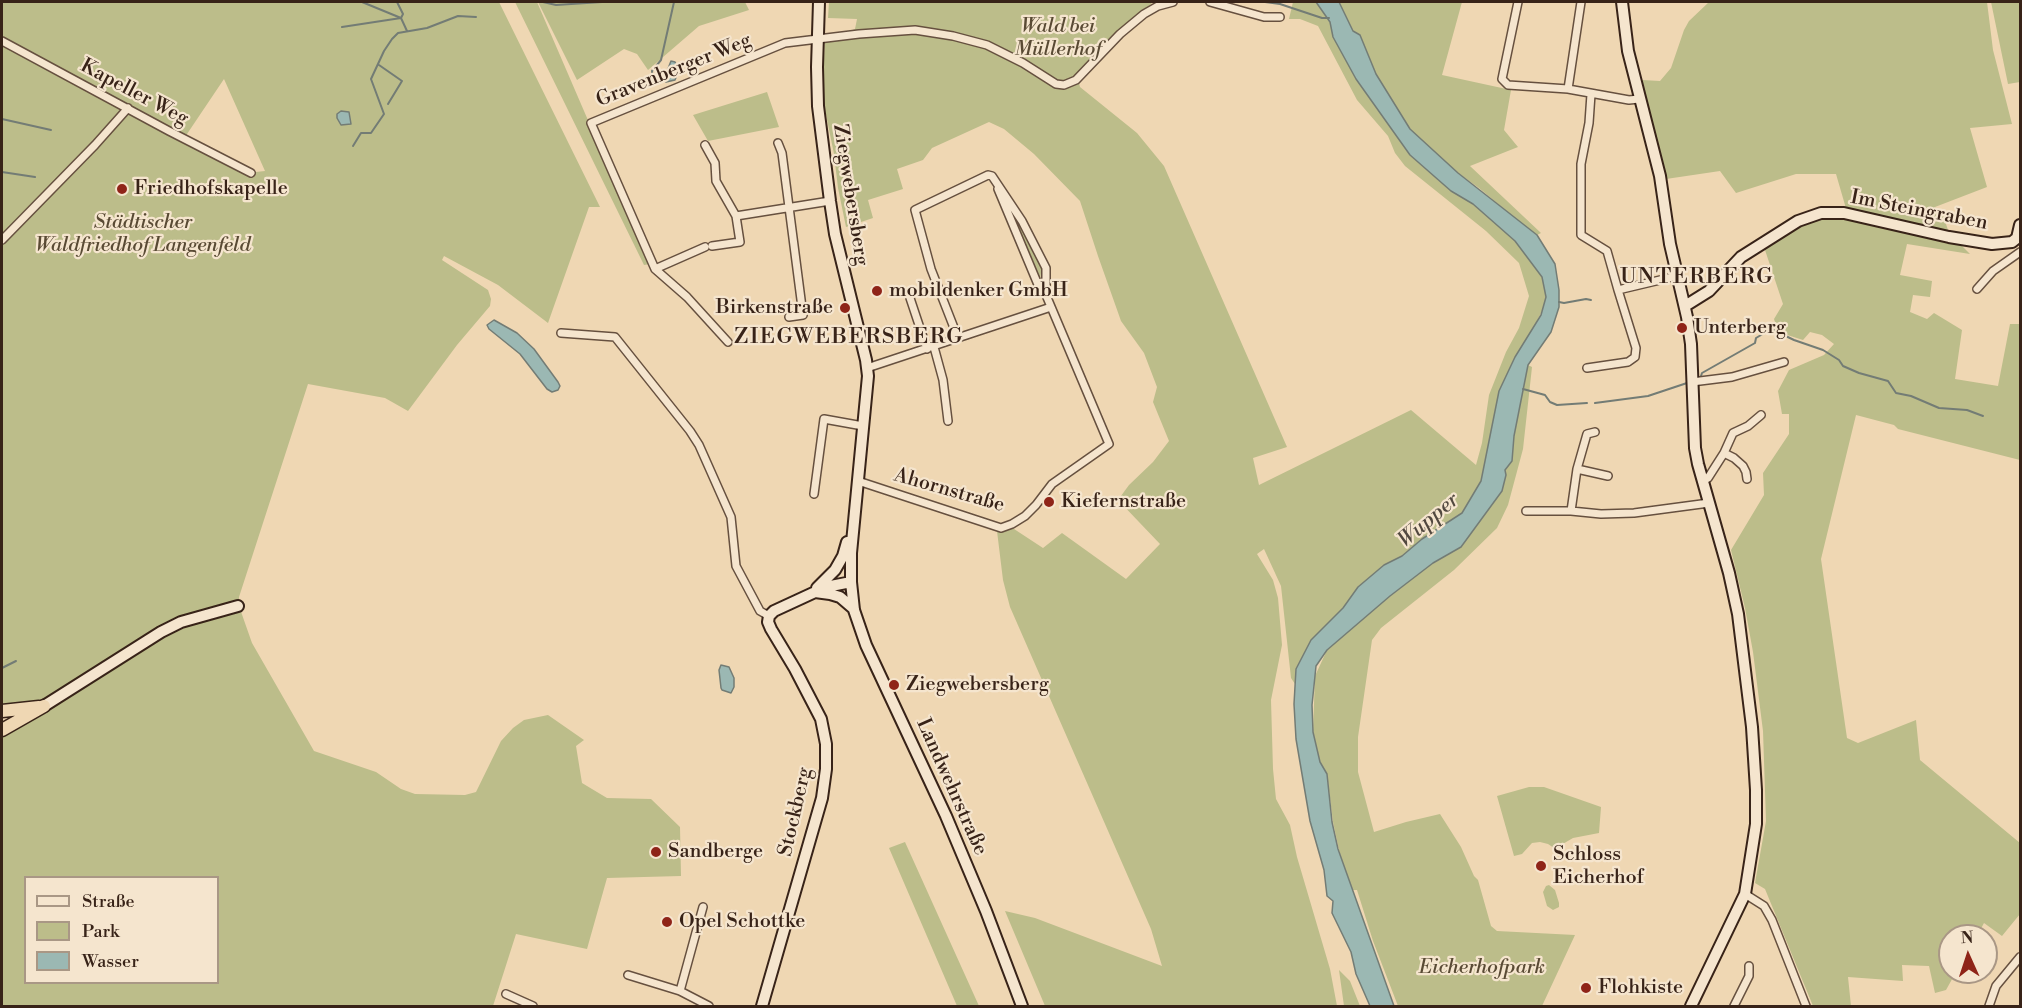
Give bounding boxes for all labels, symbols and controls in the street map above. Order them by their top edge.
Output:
park label: Wald bei Müllerhof [1014,15,1102,62]
street label: Gravenberger Weg [593,29,755,113]
street label: Kapeller Weg [76,54,192,132]
street label: Ziegwebersberg [827,122,873,268]
place label: Friedhofskapelle [134,177,288,201]
marker: Friedhofskapelle [115,182,129,196]
street label: Im Steingraben [1848,186,1990,236]
park label: Städtischer Waldfriedhof Langenfeld [35,211,251,258]
district label: UNTERBERG [1620,265,1774,291]
place label: mobildenker GmbH [889,279,1068,303]
marker: mobildenker GmbH [870,284,884,298]
place label: Birkenstraße [716,296,833,320]
marker: Birkenstraße [838,301,852,315]
place label: Unterberg [1694,316,1786,340]
marker: Unterberg [1675,321,1689,335]
district label: ZIEGWEBERSBERG [734,325,964,351]
street label: Ahornstraße [891,464,1007,518]
water label: Wupper [1393,488,1465,554]
place label: Kiefernstraße [1061,490,1186,514]
marker: Kiefernstraße [1042,495,1056,509]
place label: Ziegwebersberg [906,673,1049,697]
marker: Ziegwebersberg [887,678,901,692]
street label: Landwehrstraße [910,715,992,859]
street label: Stockberg [774,765,818,859]
place label: Sandberge [668,840,763,864]
place label: Schloss Eicherhof [1553,843,1644,890]
marker: Sandberge [649,845,663,859]
marker: Schloss Eicherhof [1534,859,1548,873]
legend [24,876,219,984]
text: Straße [82,890,135,913]
place label: Opel Schottke [679,910,805,934]
marker: Opel Schottke [660,915,674,929]
text: Park [82,920,119,943]
north arrow [1938,924,1998,984]
text: N [1960,928,1974,948]
text: Wasser [82,950,139,973]
park label: Eicherhofpark [1419,956,1545,980]
place label: Flohkiste [1598,976,1683,1000]
marker: Flohkiste [1579,981,1593,995]

